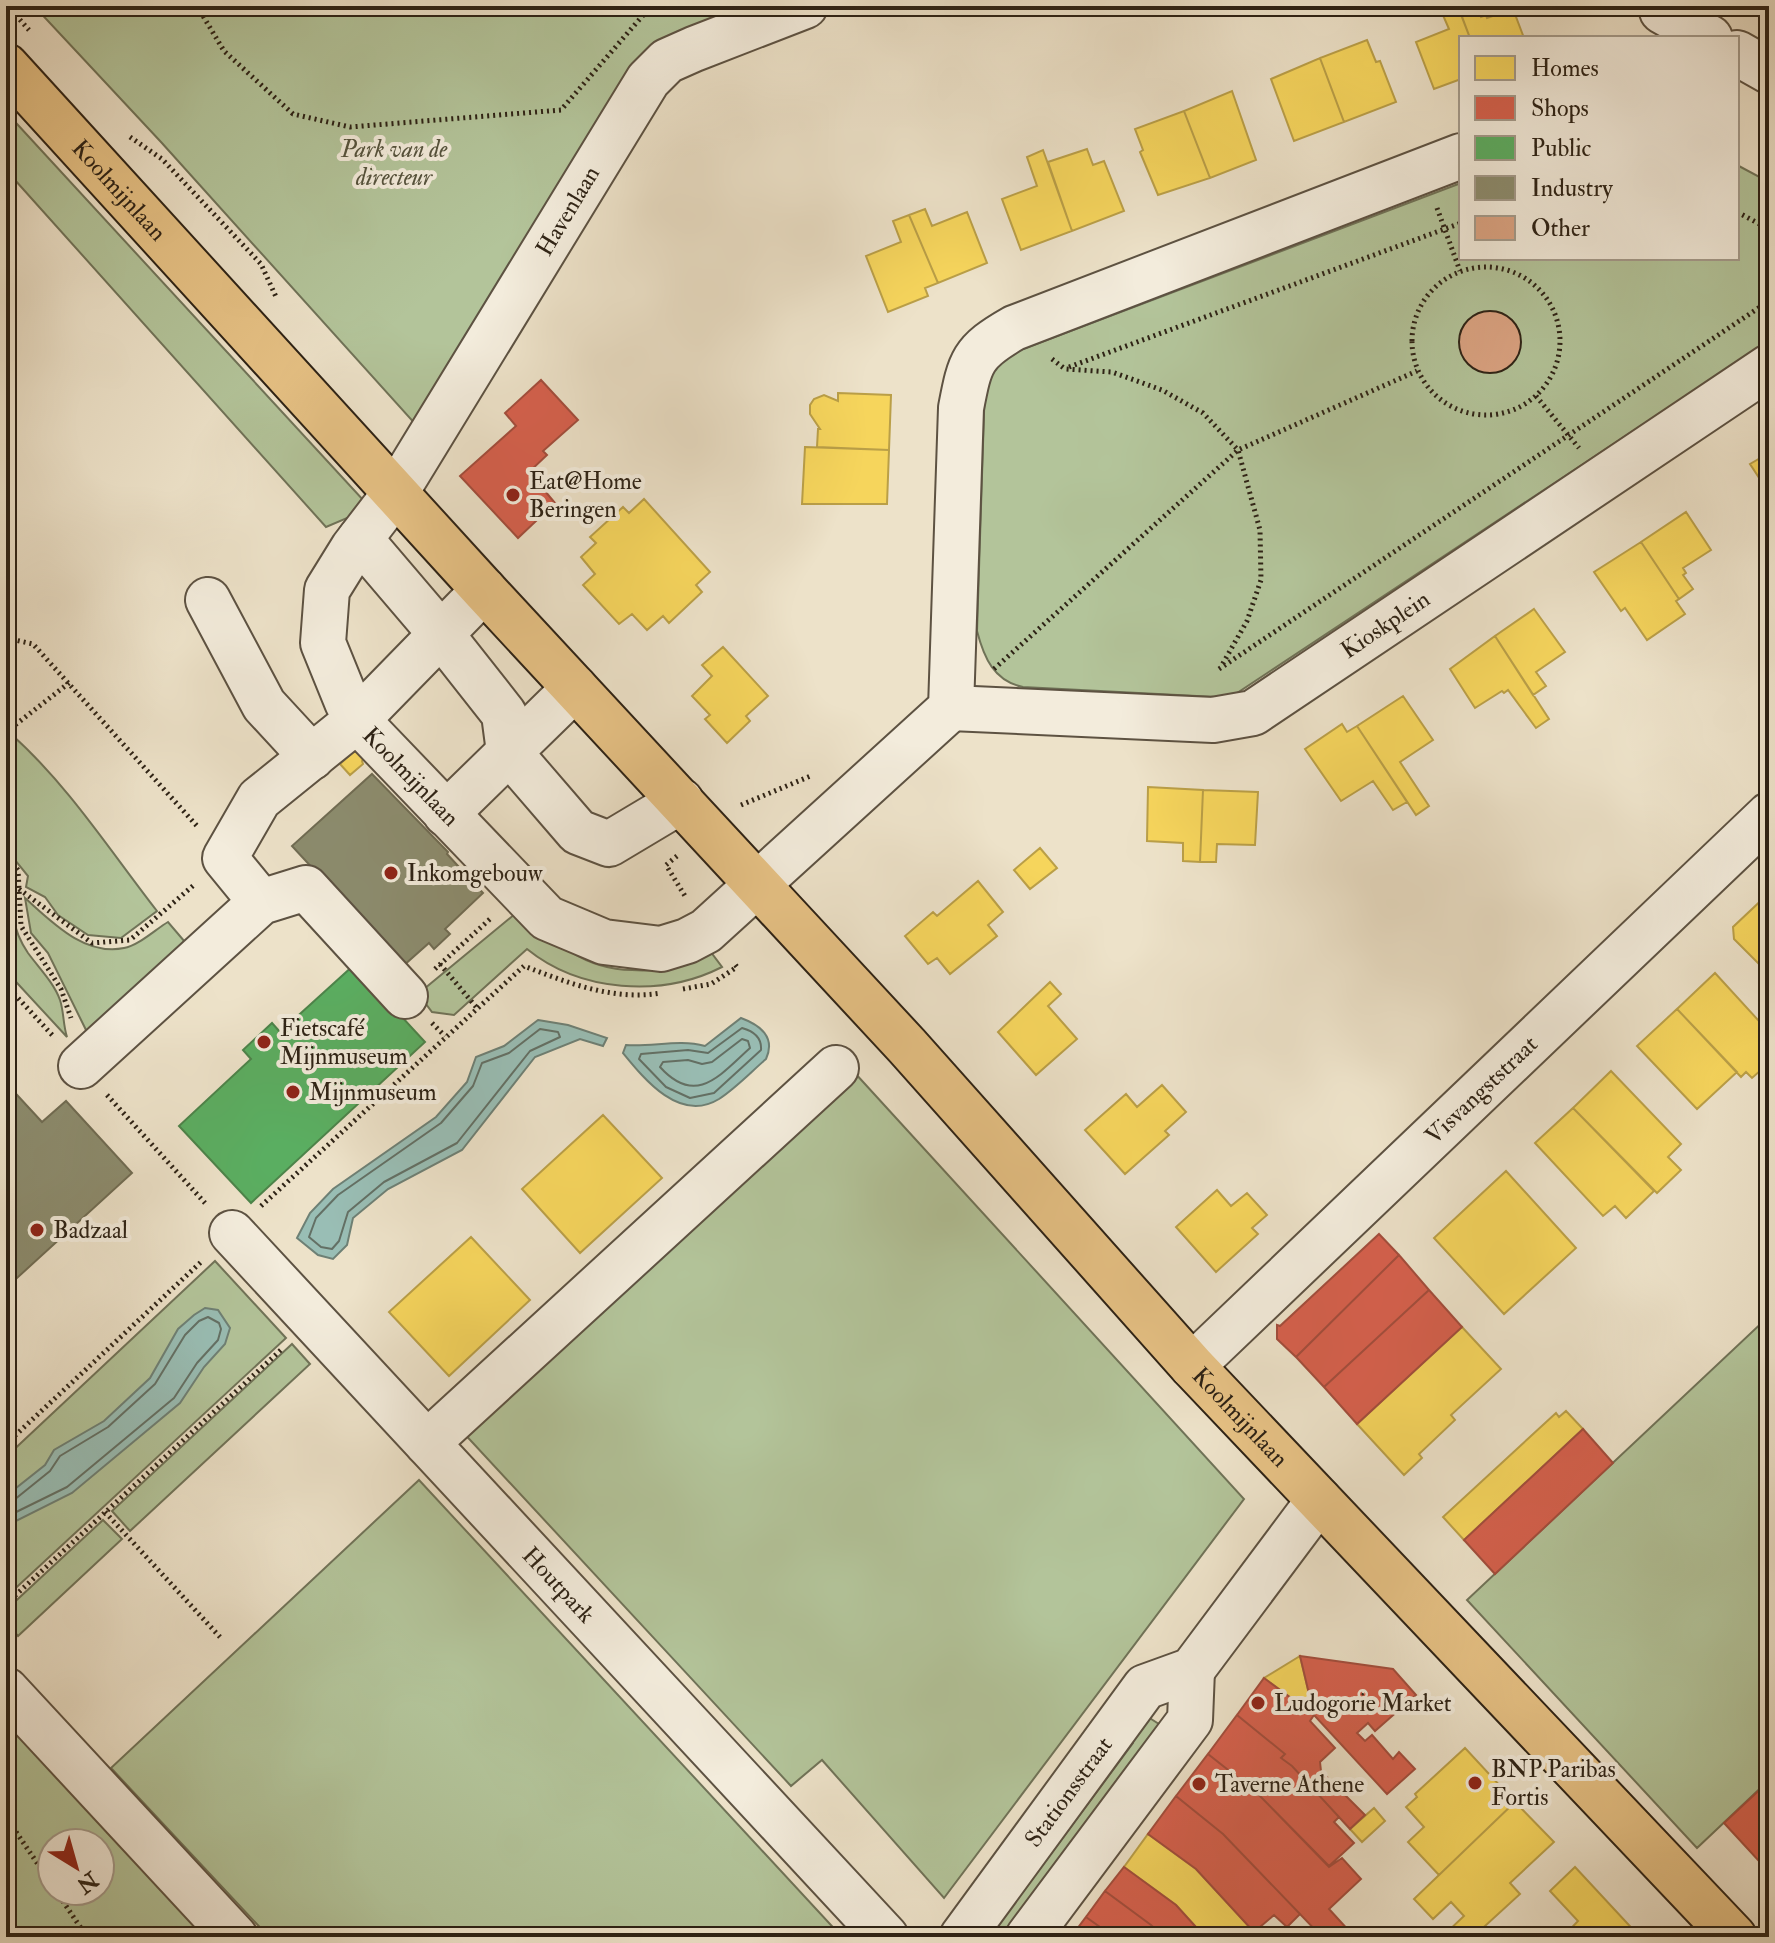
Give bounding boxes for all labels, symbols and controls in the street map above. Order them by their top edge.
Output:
legend [1459,36,1739,260]
text: Homes [1531,53,1599,84]
text: Shops [1531,93,1589,124]
street label: Koolmijnlaan [65,133,173,247]
text: Public [1531,133,1591,164]
park label: Park van de directeur [340,134,448,193]
street label: Havenlaan [529,160,607,262]
text: Industry [1531,173,1613,204]
text: Other [1531,213,1590,244]
place label: Eat@Home Beringen [529,466,642,525]
marker: Eat@Home Beringen [504,486,522,504]
street label: Kioskplein [1335,583,1436,665]
street label: Koolmijnlaan [356,720,466,833]
place label: Inkomgebouw [407,858,544,889]
marker: Inkomgebouw [382,864,400,882]
place label: Fietscafé Mijnmuseum [280,1013,408,1072]
street label: Visvangststraat [1418,1029,1544,1151]
marker: Fietscafé Mijnmuseum [255,1033,273,1051]
place label: Mijnmuseum [309,1077,437,1108]
marker: Mijnmuseum [284,1083,302,1101]
place label: Badzaal [53,1215,128,1246]
marker: Badzaal [28,1221,46,1239]
street label: Koolmijnlaan [1185,1360,1295,1474]
street label: Houtpark [516,1540,602,1630]
place label: Ludogorie Market [1274,1688,1452,1719]
marker: Ludogorie Market [1249,1694,1267,1712]
street label: Stationsstraat [1017,1730,1119,1853]
place label: BNP Paribas Fortis [1491,1754,1616,1813]
place label: Taverne Athene [1215,1769,1364,1800]
marker: BNP Paribas Fortis [1466,1774,1484,1792]
marker: Taverne Athene [1190,1775,1208,1793]
north arrow [36,1827,116,1907]
text: N [71,1864,105,1899]

